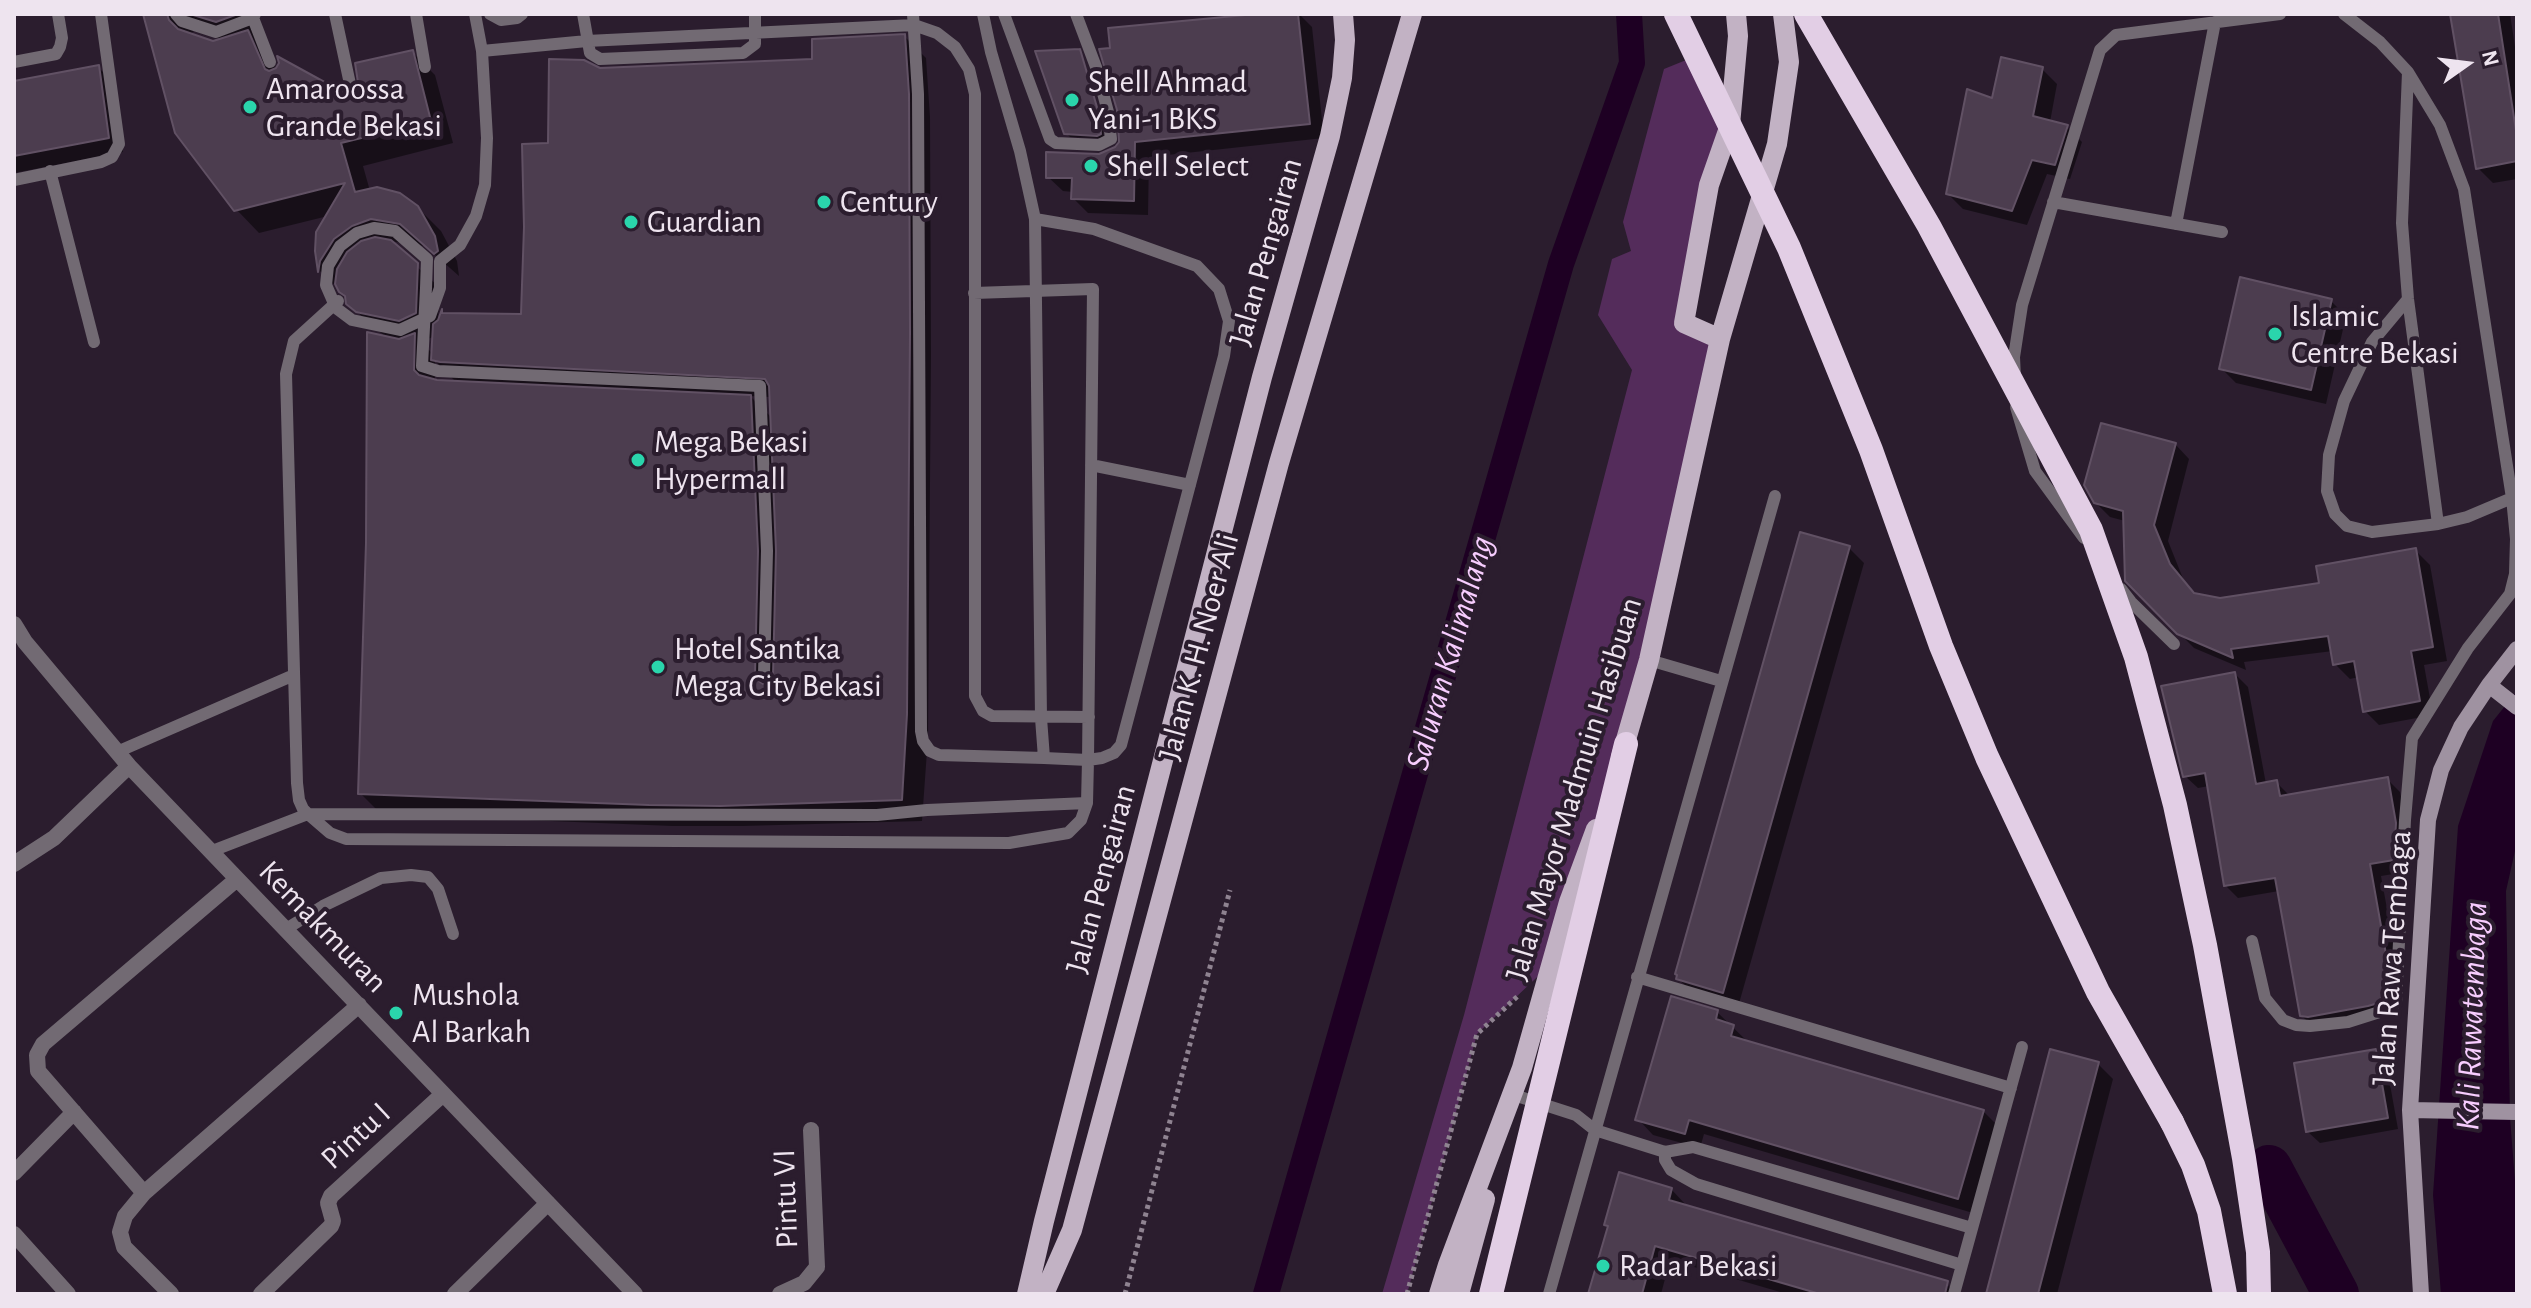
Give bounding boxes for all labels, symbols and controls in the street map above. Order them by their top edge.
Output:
north arrow [2427,24,2507,104]
text: N [2478,48,2503,68]
place label: Shell Ahmad Yani-1 BKS [1088,63,1247,138]
place label: Amaroossa Grande Bekasi [266,70,442,145]
marker: Shell Ahmad Yani-1 BKS [1063,91,1081,109]
marker: Amaroossa Grande Bekasi [241,98,259,116]
place label: Shell Select [1107,147,1249,185]
street label: Jalan Pengairan [1221,154,1311,350]
marker: Shell Select [1082,157,1100,175]
place label: Century [840,183,938,221]
marker: Century [815,193,833,211]
place label: Guardian [647,203,762,241]
marker: Guardian [622,213,640,231]
place label: Islamic Centre Bekasi [2291,297,2459,372]
marker: Islamic Centre Bekasi [2266,325,2284,343]
place label: Mega Bekasi Hypermall [654,423,808,498]
marker: Mega Bekasi Hypermall [629,451,647,469]
street label: Jalan K. H. Noer Ali [1150,529,1248,765]
water label: Saluran Kalimalang [1397,531,1503,775]
street label: Jalan Mayor Madmuin Hasibuan [1497,593,1651,985]
place label: Hotel Santika Mega City Bekasi [674,630,882,705]
marker: Hotel Santika Mega City Bekasi [649,658,667,676]
street label: Jalan Pengairan [1057,781,1145,977]
street label: Jalan Rawa Tembaga [2364,829,2420,1087]
street label: Kemakmuran [250,853,396,1001]
water label: Kali Rawatembaga [2448,901,2496,1131]
place label: Mushola Al Barkah [412,976,531,1051]
marker: Mushola Al Barkah [387,1004,405,1022]
street label: Pintu I [313,1094,399,1178]
street label: Pintu VI [765,1149,807,1249]
place label: Radar Bekasi [1619,1247,1777,1285]
marker: Radar Bekasi [1594,1257,1612,1275]

